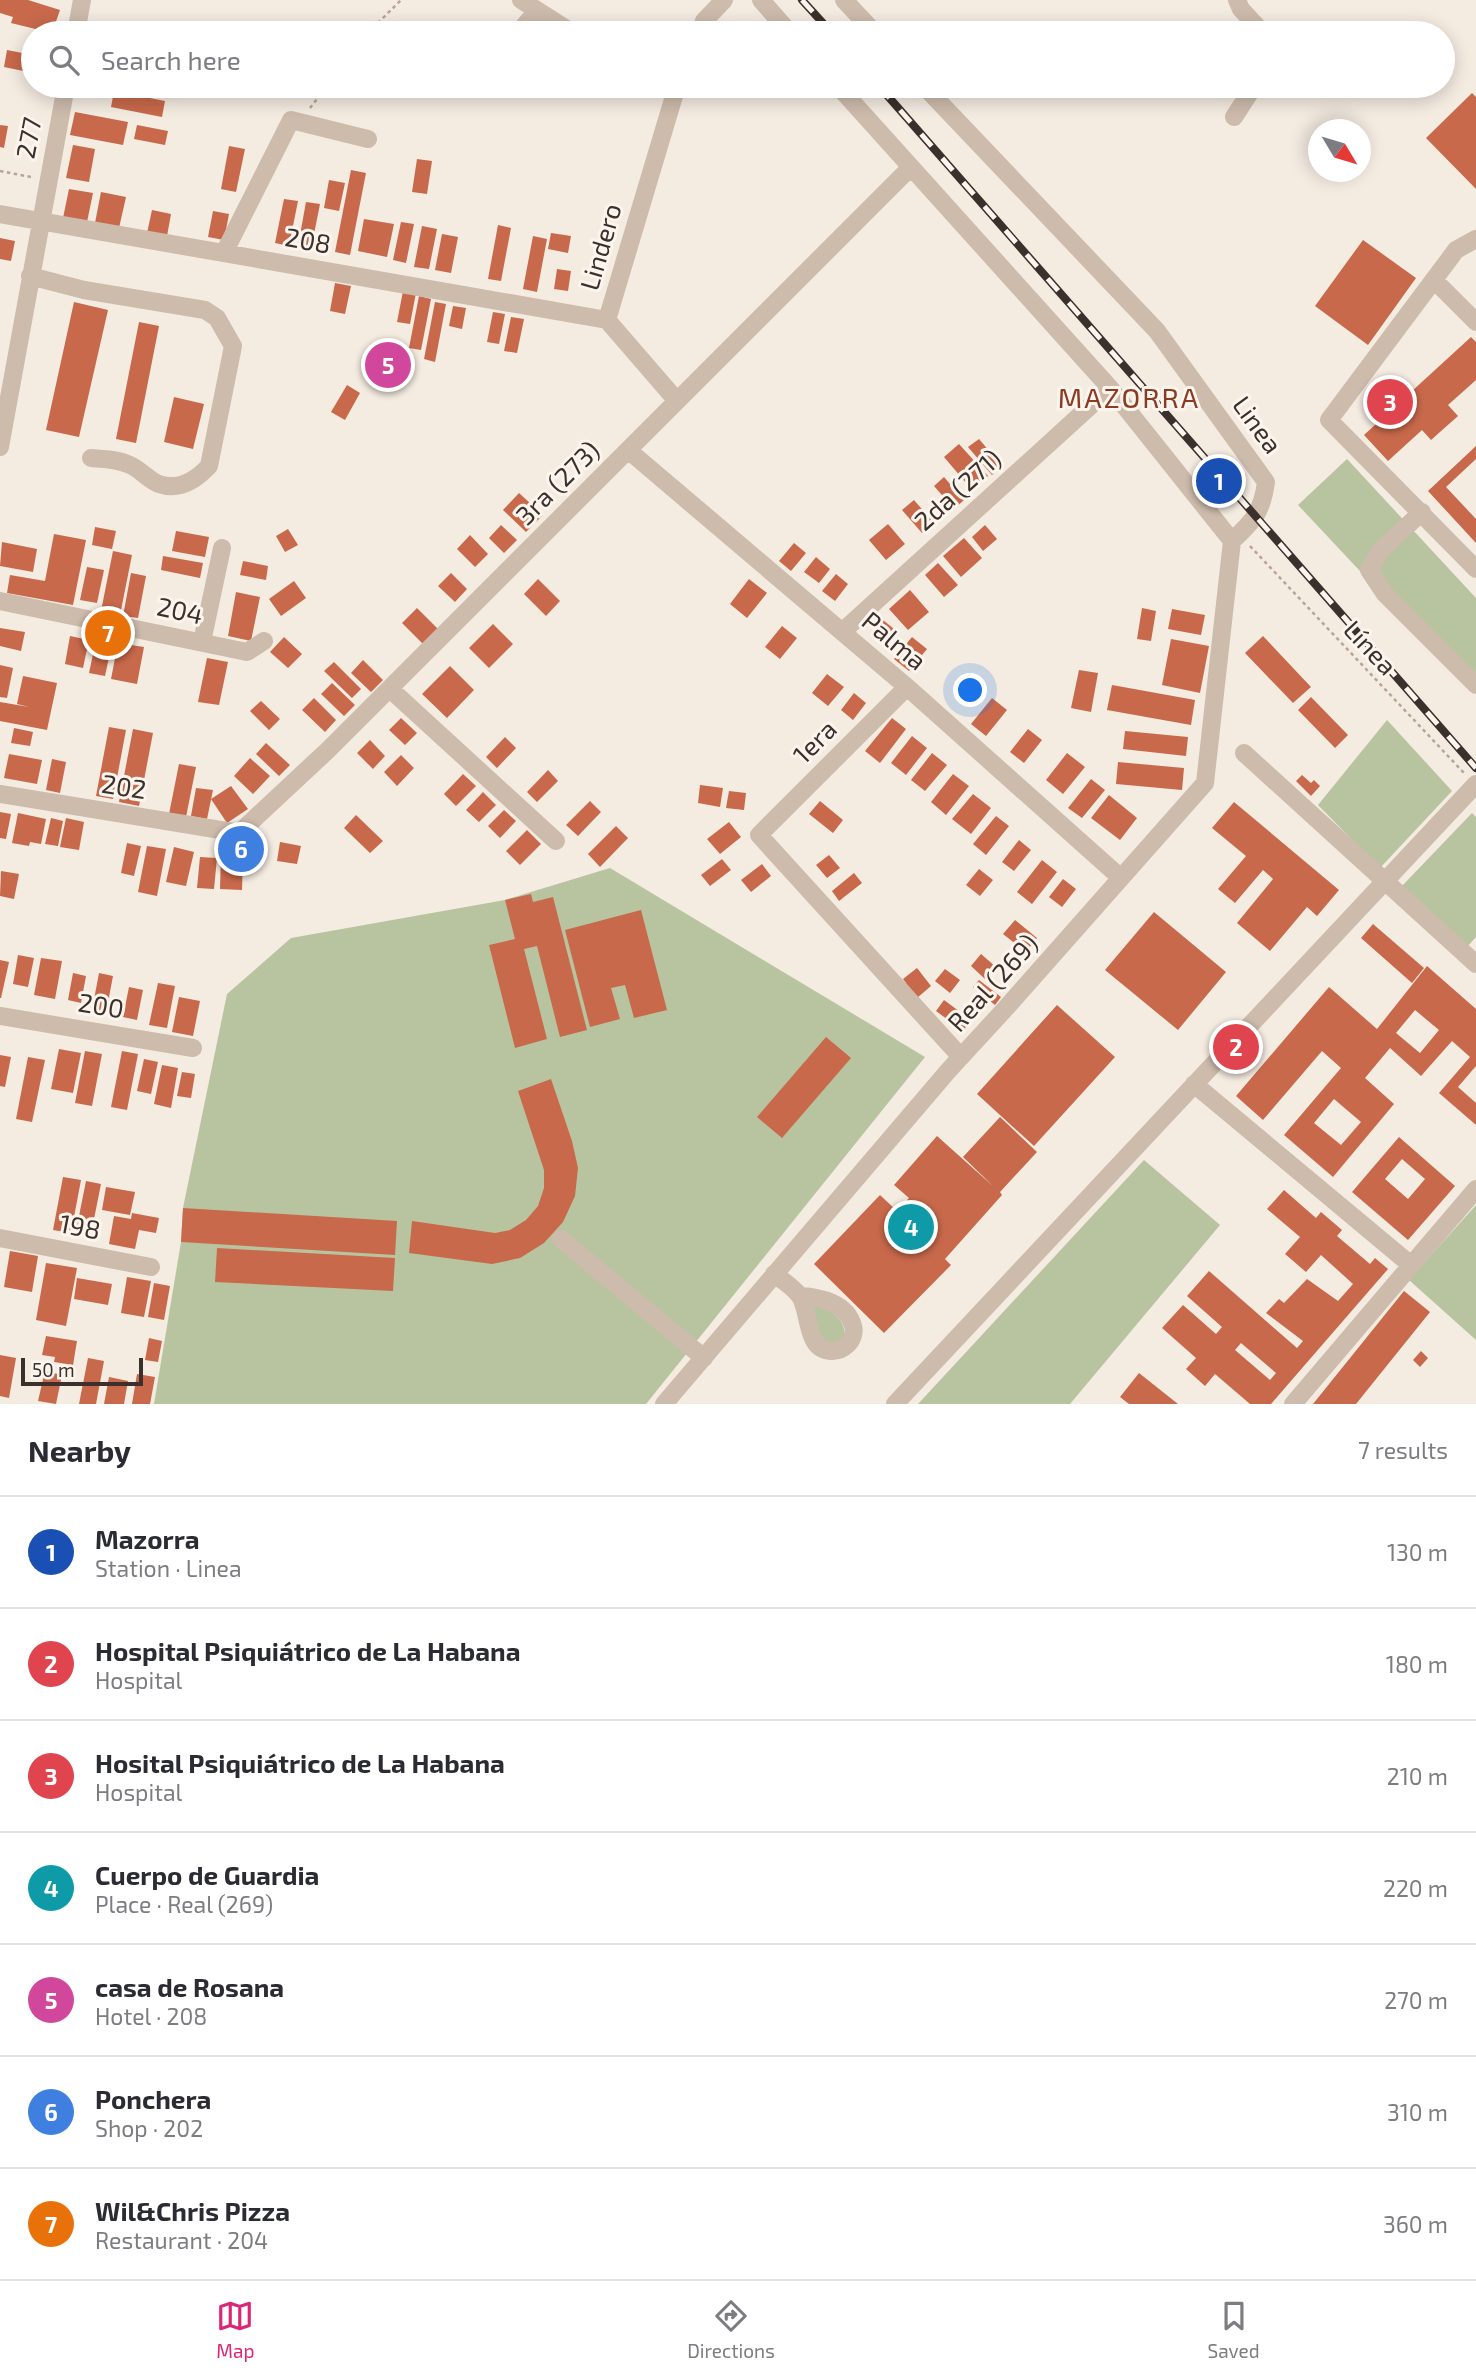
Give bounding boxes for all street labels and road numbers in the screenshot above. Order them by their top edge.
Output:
street label: 277 [8,115,47,161]
street label: Lindero [572,200,627,293]
street label: 208 [283,220,334,259]
street label: Linea [1227,389,1289,459]
street label: 3ra (273) [509,434,605,530]
street label: 2da (271) [907,442,1007,536]
street label: 204 [154,590,206,630]
street label: Palma [857,604,933,676]
street label: Línea [1338,613,1404,681]
street label: 1era [786,713,842,769]
street label: 202 [100,767,149,804]
street label: Real (269) [940,927,1044,1037]
street label: 200 [76,986,126,1023]
street label: 198 [57,1206,103,1245]

